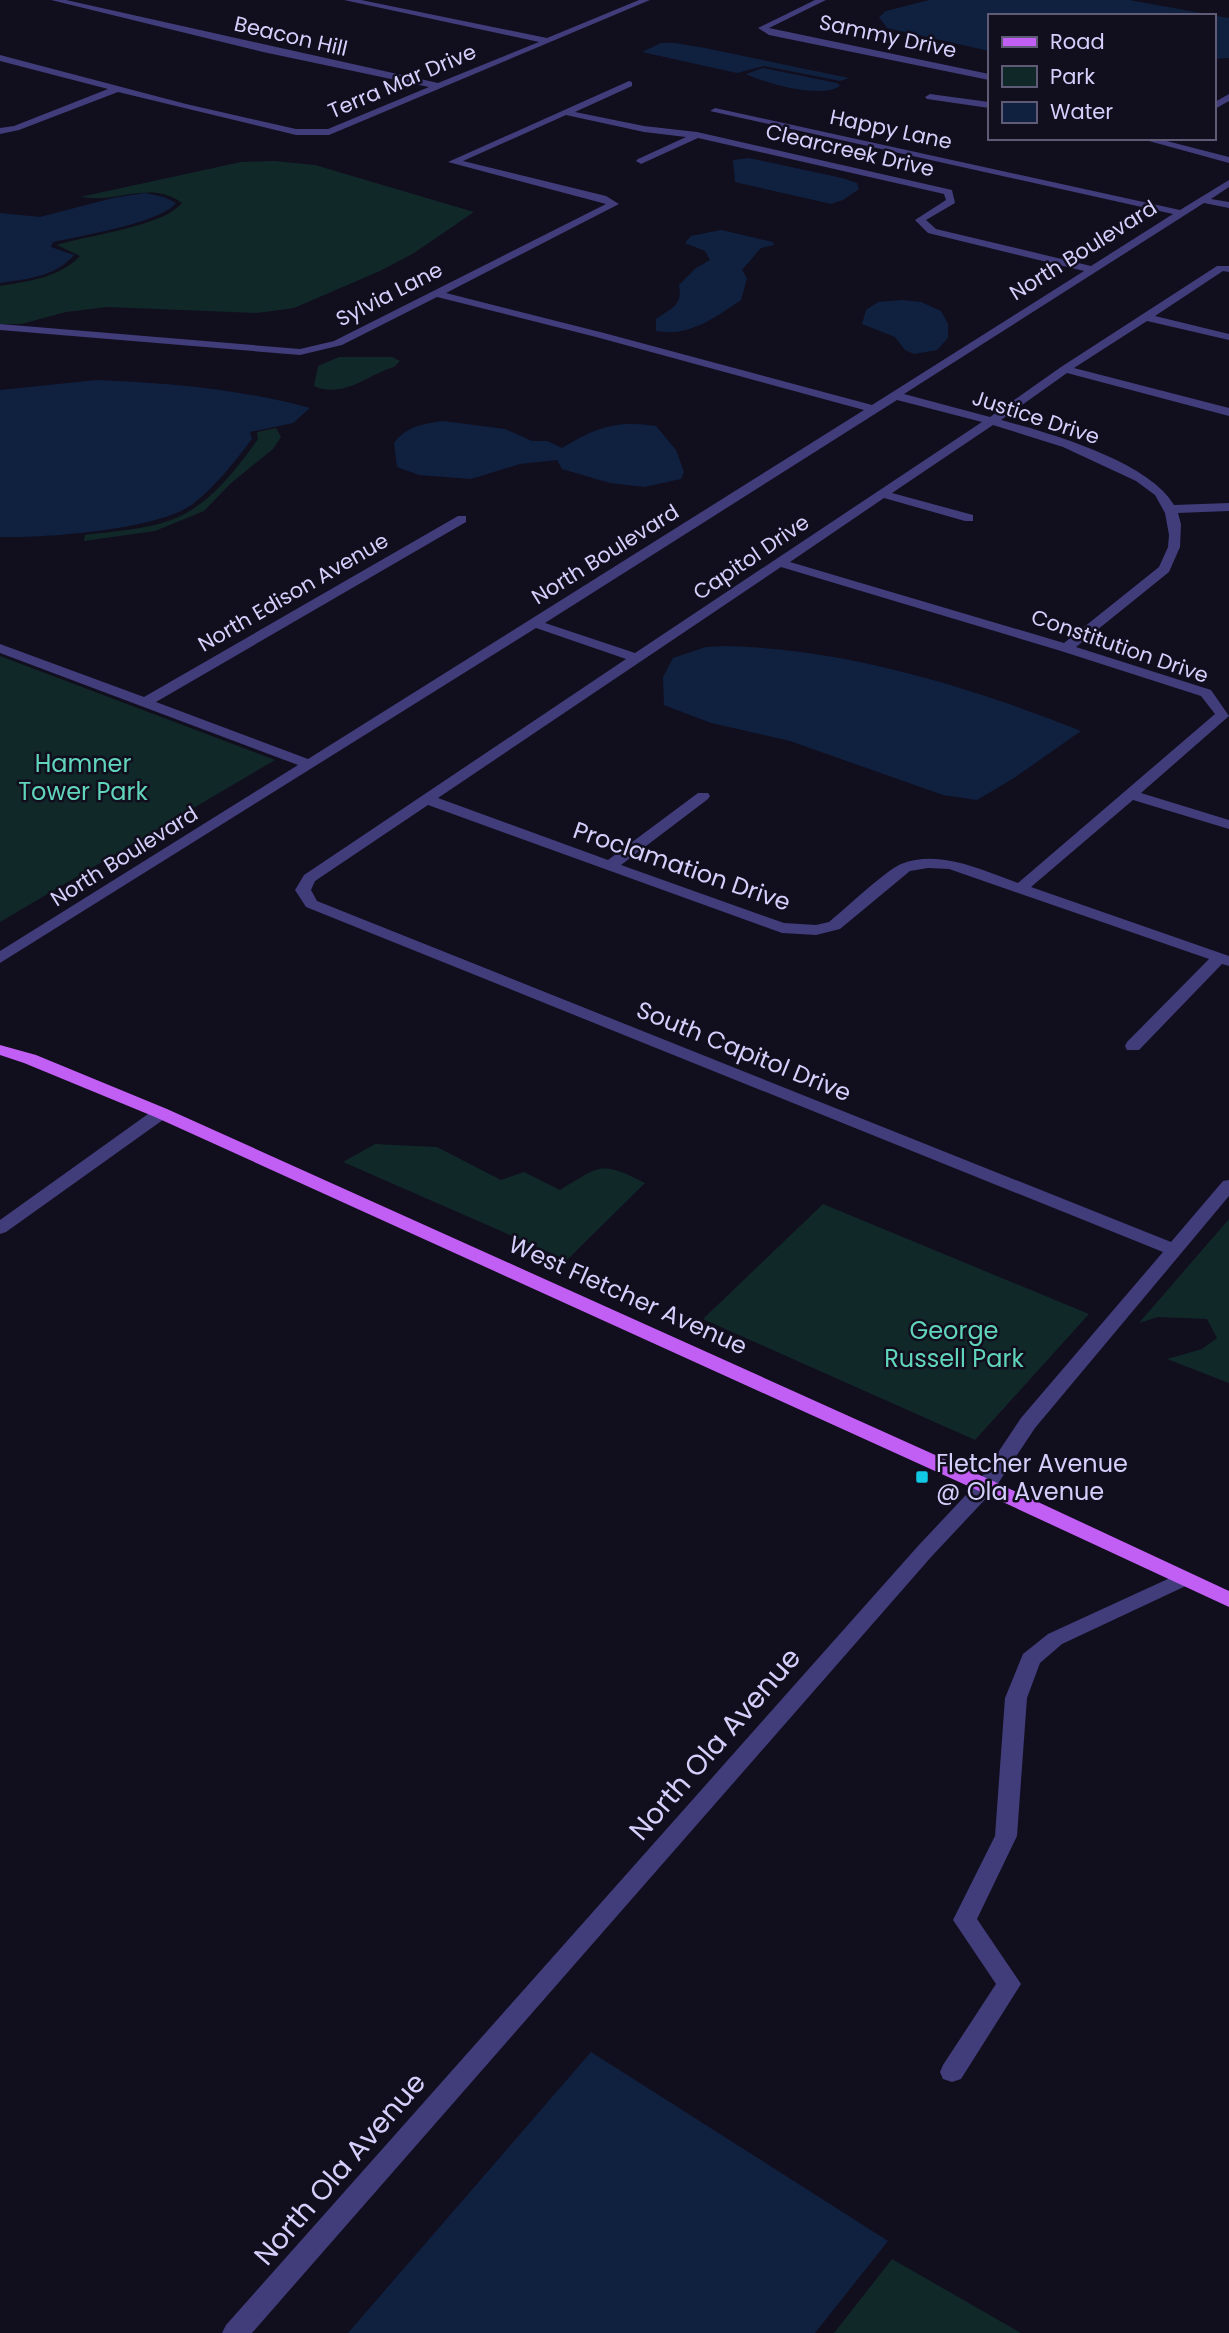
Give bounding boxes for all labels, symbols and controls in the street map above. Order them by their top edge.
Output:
street label: Sammy Drive [817,7,959,65]
street label: Beacon Hill [232,9,350,63]
legend [988,14,1215,140]
text: Road [1050,27,1105,56]
street label: Terra Mar Drive [324,37,480,125]
text: Park [1050,62,1095,91]
text: Water [1050,97,1113,126]
street label: Happy Lane [827,102,955,156]
street label: Clearcreek Drive [763,117,937,183]
street label: North Boulevard [1004,193,1162,307]
street label: Sylvia Lane [331,255,447,333]
street label: Justice Drive [969,383,1103,451]
street label: North Boulevard [526,497,684,611]
street label: Capitol Drive [687,507,815,607]
street label: North Edison Avenue [193,526,393,658]
street label: Constitution Drive [1027,602,1213,690]
park label: Hamner Tower Park [18,747,148,808]
street label: North Boulevard [45,799,203,913]
street label: Proclamation Drive [569,813,795,919]
street label: South Capitol Drive [632,993,856,1109]
street label: West Fletcher Avenue [503,1227,753,1363]
park label: George Russell Park [884,1314,1024,1375]
place label: Fletcher Avenue @ Ola Avenue [936,1447,1128,1508]
marker: Fletcher Avenue @ Ola Avenue [914,1469,930,1485]
street label: North Ola Avenue [620,1639,810,1849]
street label: North Ola Avenue [245,2064,435,2274]

